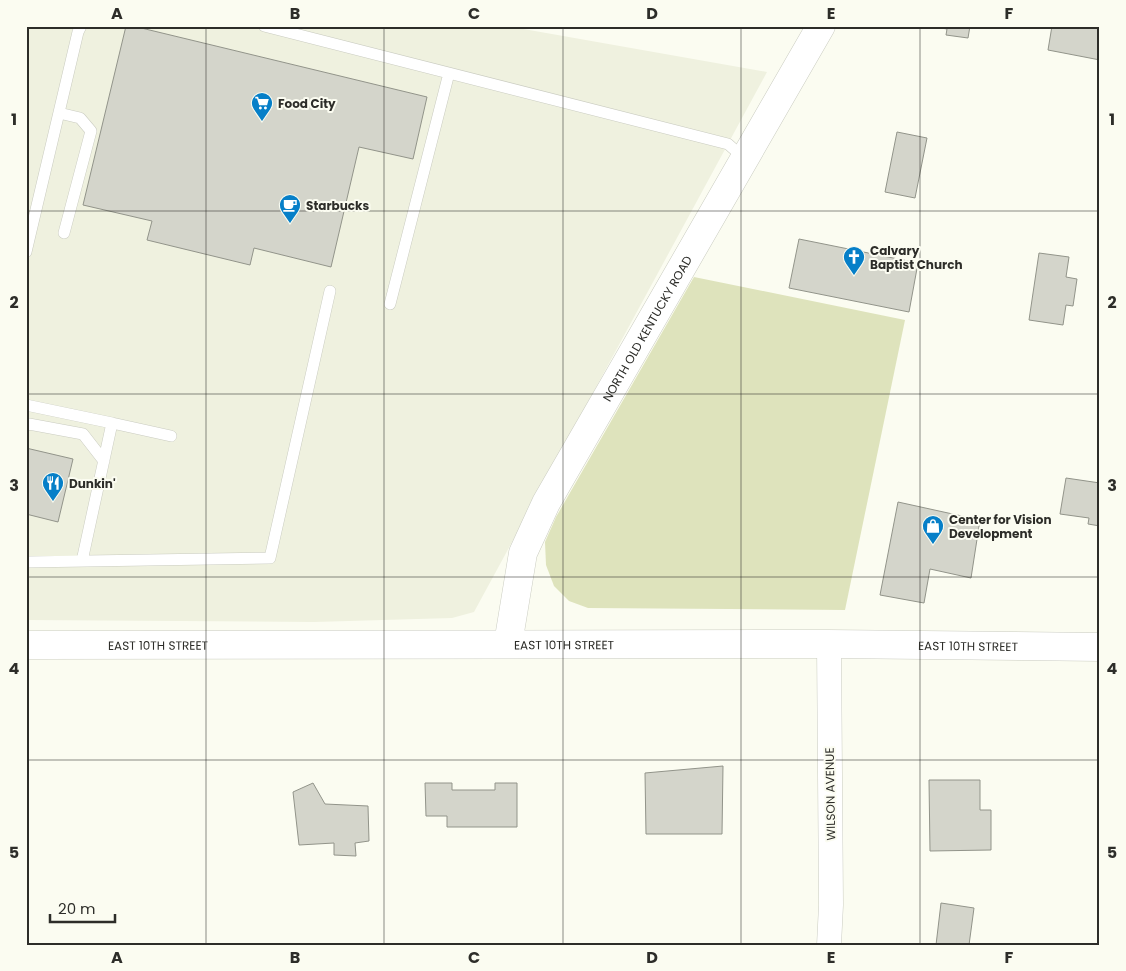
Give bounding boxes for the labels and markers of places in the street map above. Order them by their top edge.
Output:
supermarket icon: Food City [250,91,274,122]
place label: Food City [278,95,336,112]
cafe icon: Starbucks [278,193,302,224]
place label: Starbucks [306,197,369,214]
place label: Calvary Baptist Church [870,242,963,273]
church icon: Calvary Baptist Church [842,245,866,276]
restaurant icon: Dunkin' [41,471,65,502]
place label: Dunkin' [69,475,116,492]
place label: Center for Vision Development [949,511,1051,542]
shop icon: Center for Vision Development [921,514,945,545]

